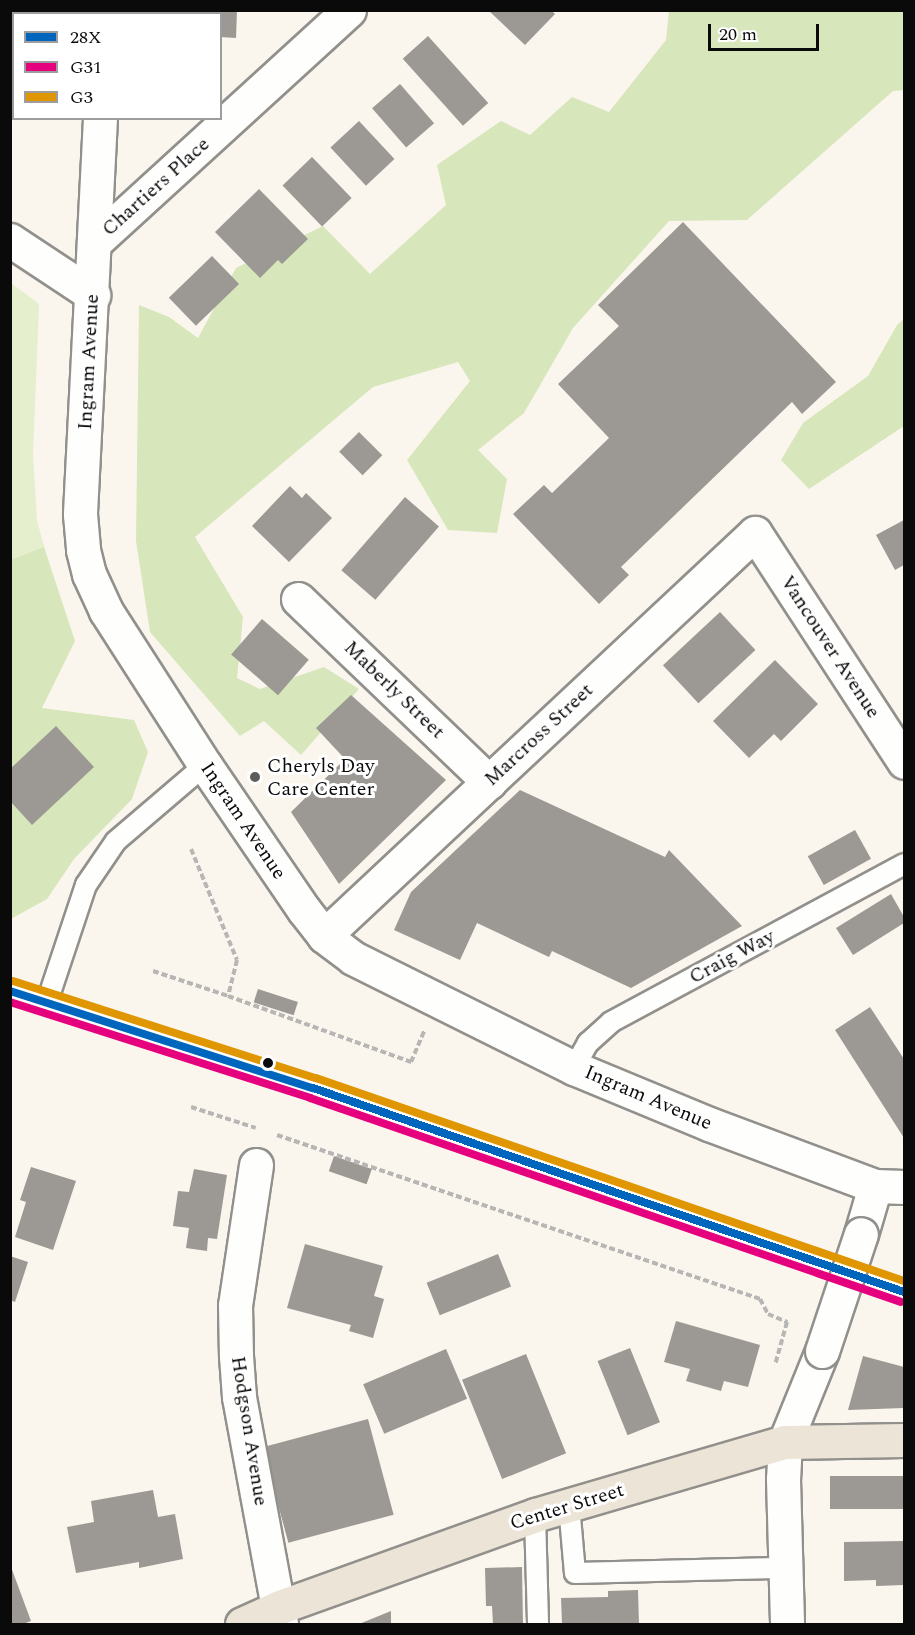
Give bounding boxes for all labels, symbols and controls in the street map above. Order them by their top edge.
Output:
legend [12,12,222,120]
scale bar [711,12,822,50]
text: 20 m [719,21,757,48]
text: 28X [70,24,101,51]
text: G31 [70,54,102,81]
text: G3 [70,84,93,111]
street label: Chartiers Place [97,133,215,241]
street label: Ingram Avenue [73,293,105,431]
street label: Vancouver Avenue [775,571,885,723]
street label: Maberly Street [339,636,449,744]
street label: Marcross Street [480,679,598,791]
place label: Cheryls Day Care Center [267,754,375,801]
street label: Ingram Avenue [195,758,291,884]
marker: Cheryls Day Care Center [248,770,262,784]
street label: Craig Way [685,925,779,989]
unlabelled marker [262,1057,274,1069]
street label: Ingram Avenue [581,1060,715,1136]
street label: Hodgson Avenue [225,1355,273,1507]
street label: Center Street [507,1478,627,1536]

